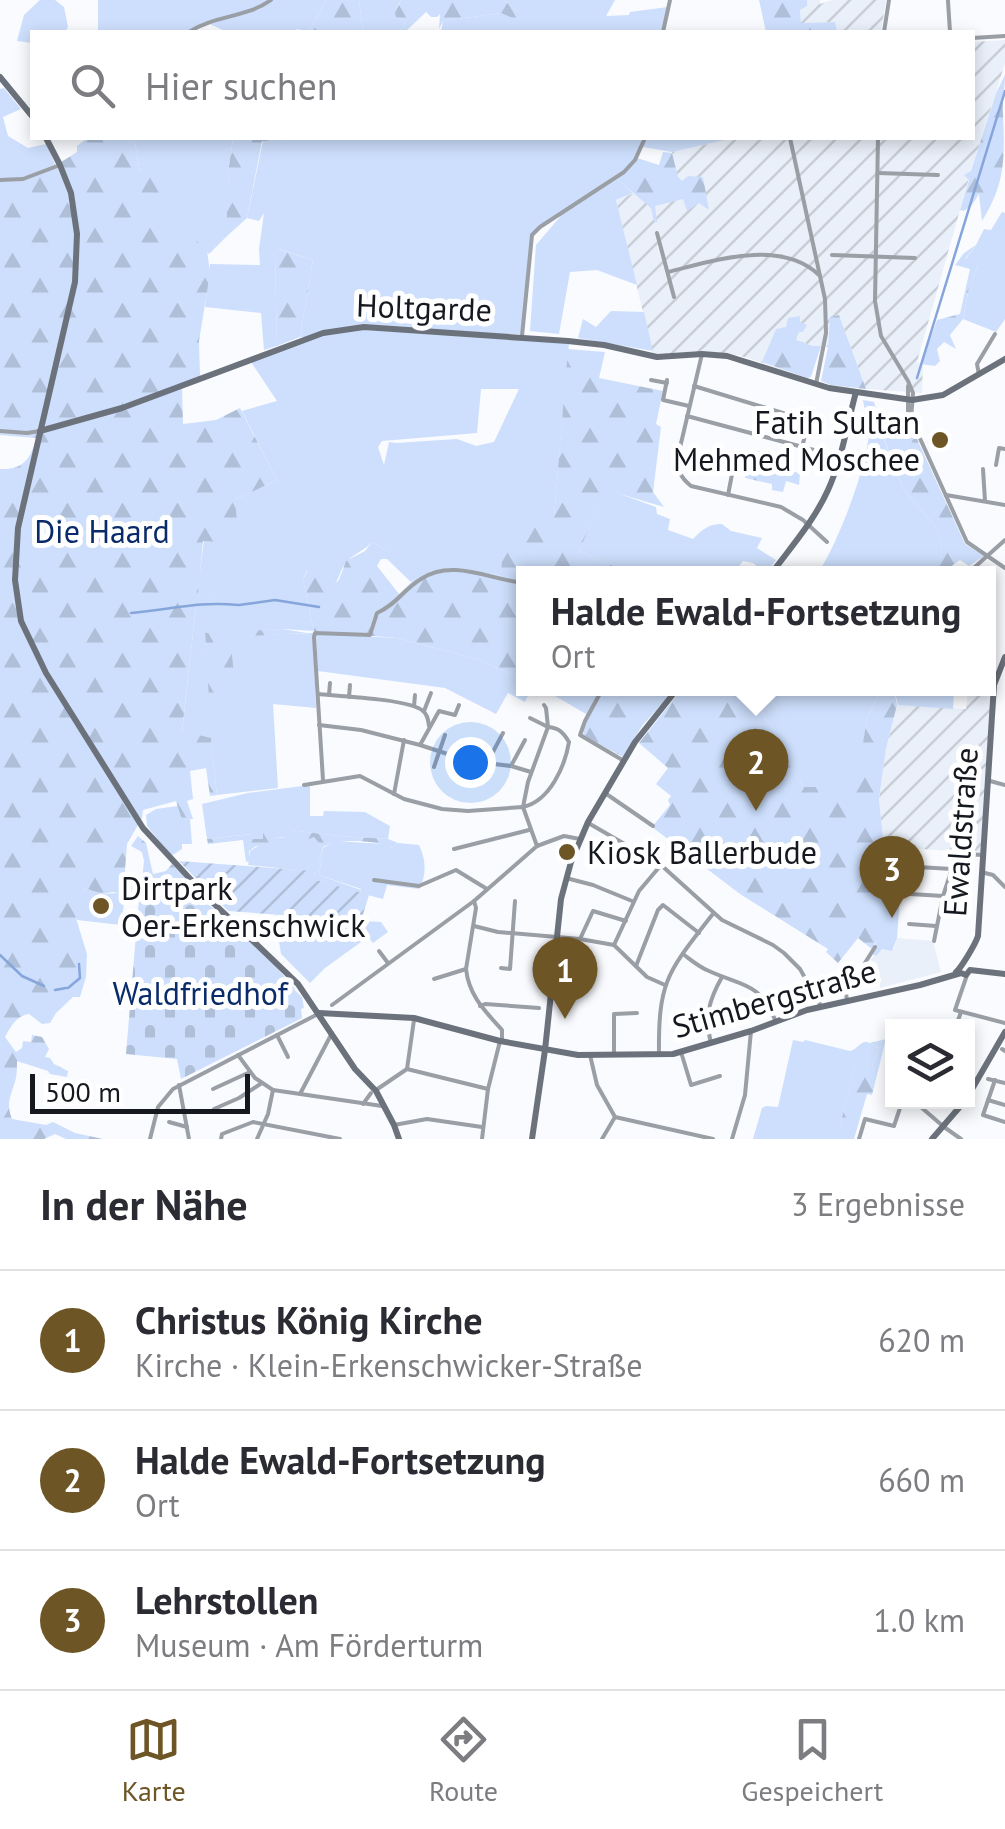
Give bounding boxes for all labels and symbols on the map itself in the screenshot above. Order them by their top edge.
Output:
street label: Holtgarde [355,284,493,330]
place label: Fatih Sultan Mehmed Moschee [673,401,920,480]
marker: Fatih Sultan Mehmed Moschee [929,429,951,451]
park label: Die Haard [34,510,170,552]
pin: 2 [724,728,788,811]
your location [445,737,496,788]
street label: Ewaldstraße [933,746,987,918]
place label: Kiosk Ballerbude [587,831,817,873]
pin: 3 [860,836,924,918]
marker: Kiosk Ballerbude [556,841,578,863]
place label: Dirtpark Oer-Erkenschwick [121,867,366,946]
marker: Dirtpark Oer-Erkenschwick [90,895,112,917]
pin: 1 [532,936,598,1019]
street label: Stimbergstraße [667,949,881,1047]
park label: Waldfriedhof [112,972,289,1014]
scale bar [30,1069,250,1114]

